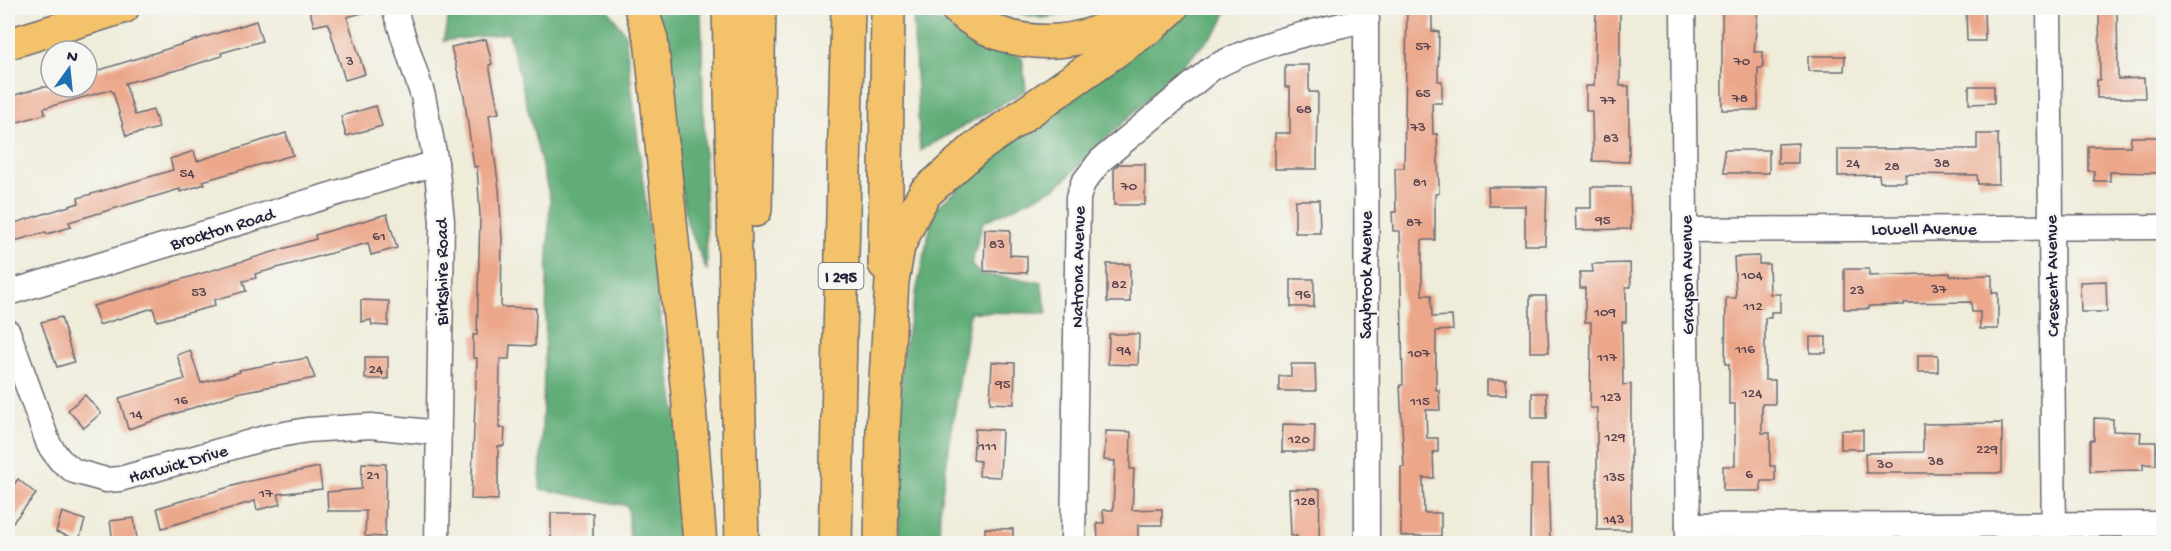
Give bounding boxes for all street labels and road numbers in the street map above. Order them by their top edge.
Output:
street label: Brockton Road [167,204,279,256]
street label: Natrona Avenue [1068,205,1091,328]
street label: Saybrook Avenue [1357,210,1378,339]
street label: Grayson Avenue [1677,214,1700,335]
street label: Crescent Avenue [2042,214,2065,337]
street label: Birkshire Road [433,217,454,326]
street label: Lowell Avenue [1871,220,1977,241]
road number: I 295 [818,263,864,289]
street label: Harwick Drive [127,441,231,490]

